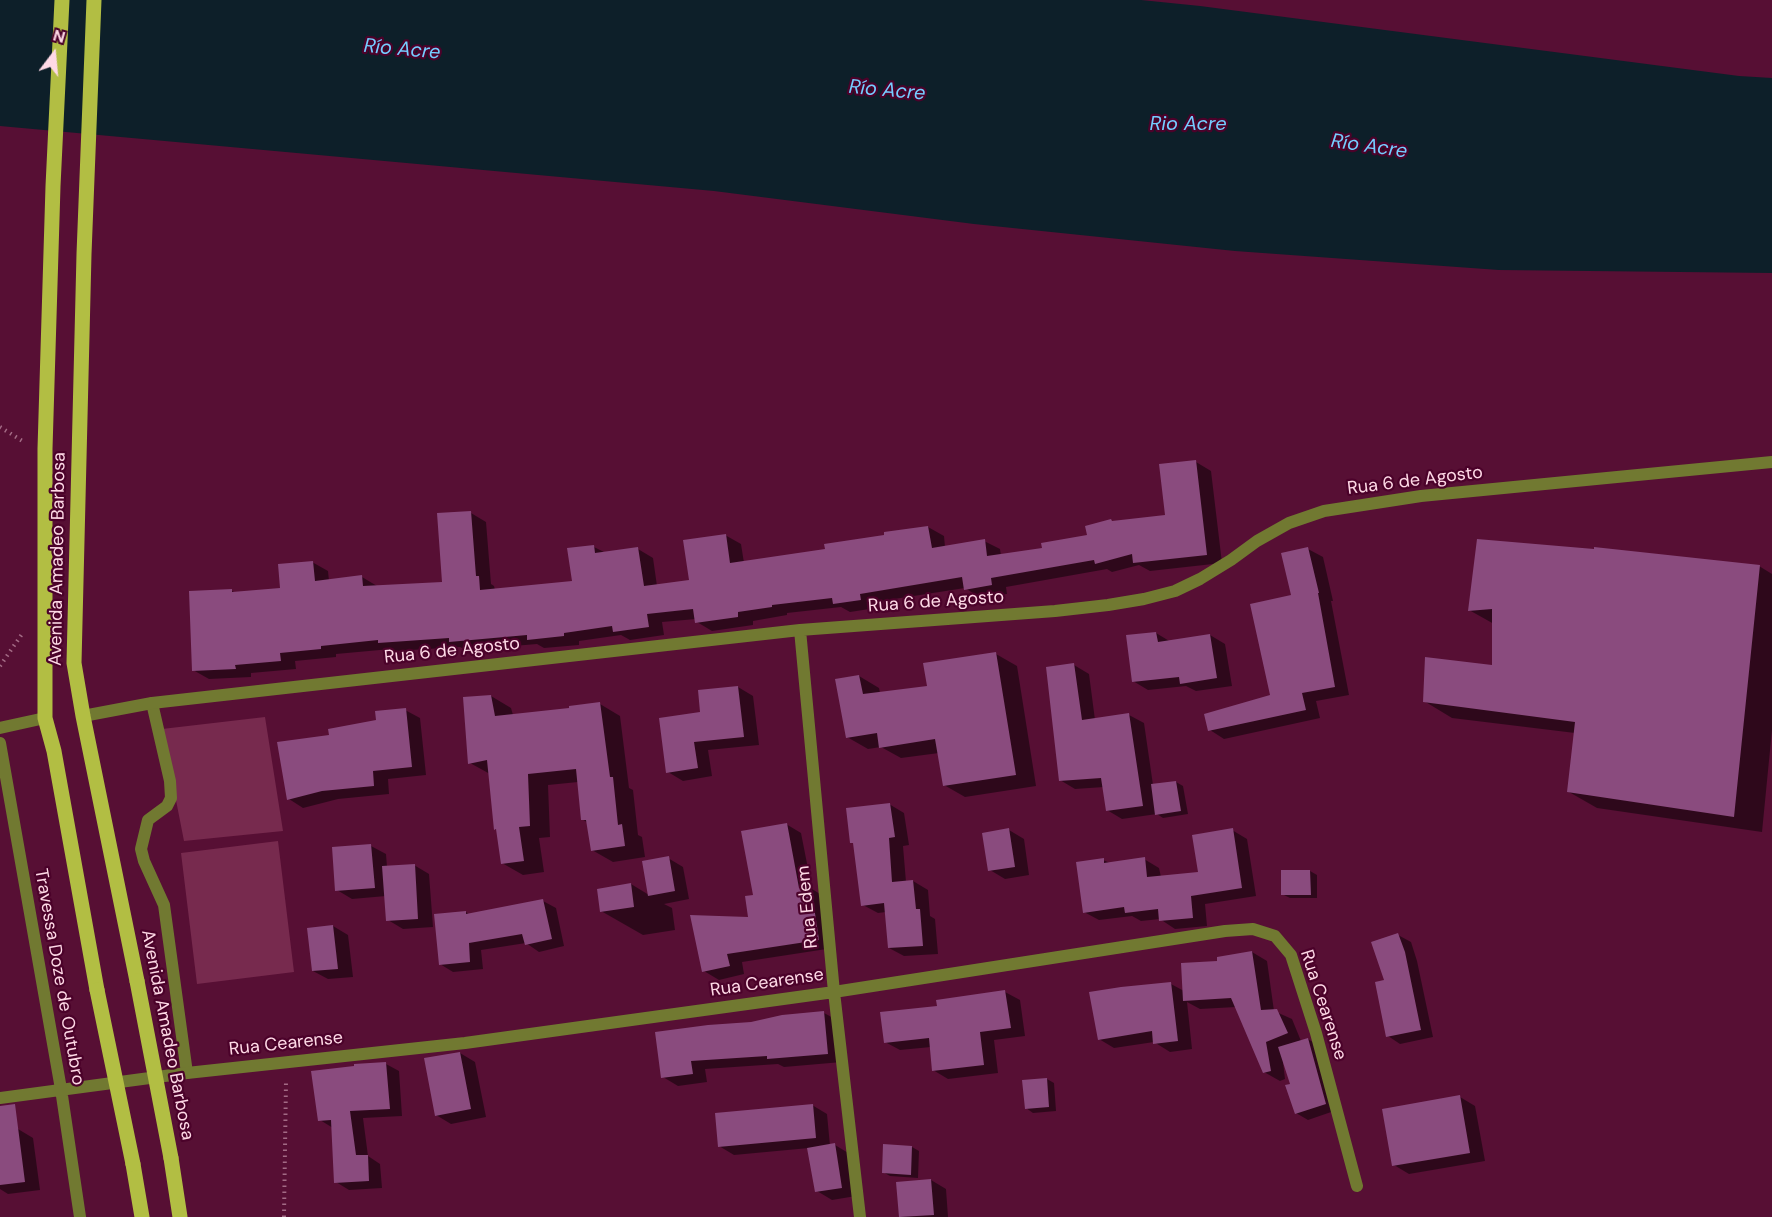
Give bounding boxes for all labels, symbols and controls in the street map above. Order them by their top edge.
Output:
north arrow [24,24,84,84]
text: N [51,25,68,48]
water label: Río Acre [363,35,441,65]
water label: Río Acre [848,76,926,106]
water label: Rio Acre [1149,113,1227,137]
water label: Río Acre [1329,130,1409,164]
street label: Avenida Amadeo Barbosa [45,452,71,666]
street label: Rua 6 de Agosto [1346,462,1484,500]
street label: Rua 6 de Agosto [867,586,1005,618]
street label: Rua 6 de Agosto [383,633,521,669]
street label: Rua Edem [793,864,823,950]
street label: Travessa Doze de Outubro [29,867,89,1087]
street label: Avenida Amadeo Barbosa [136,928,198,1142]
street label: Rua Cearense [1295,947,1351,1063]
street label: Rua Cearense [709,964,825,1002]
street label: Rua Cearense [228,1027,344,1061]

